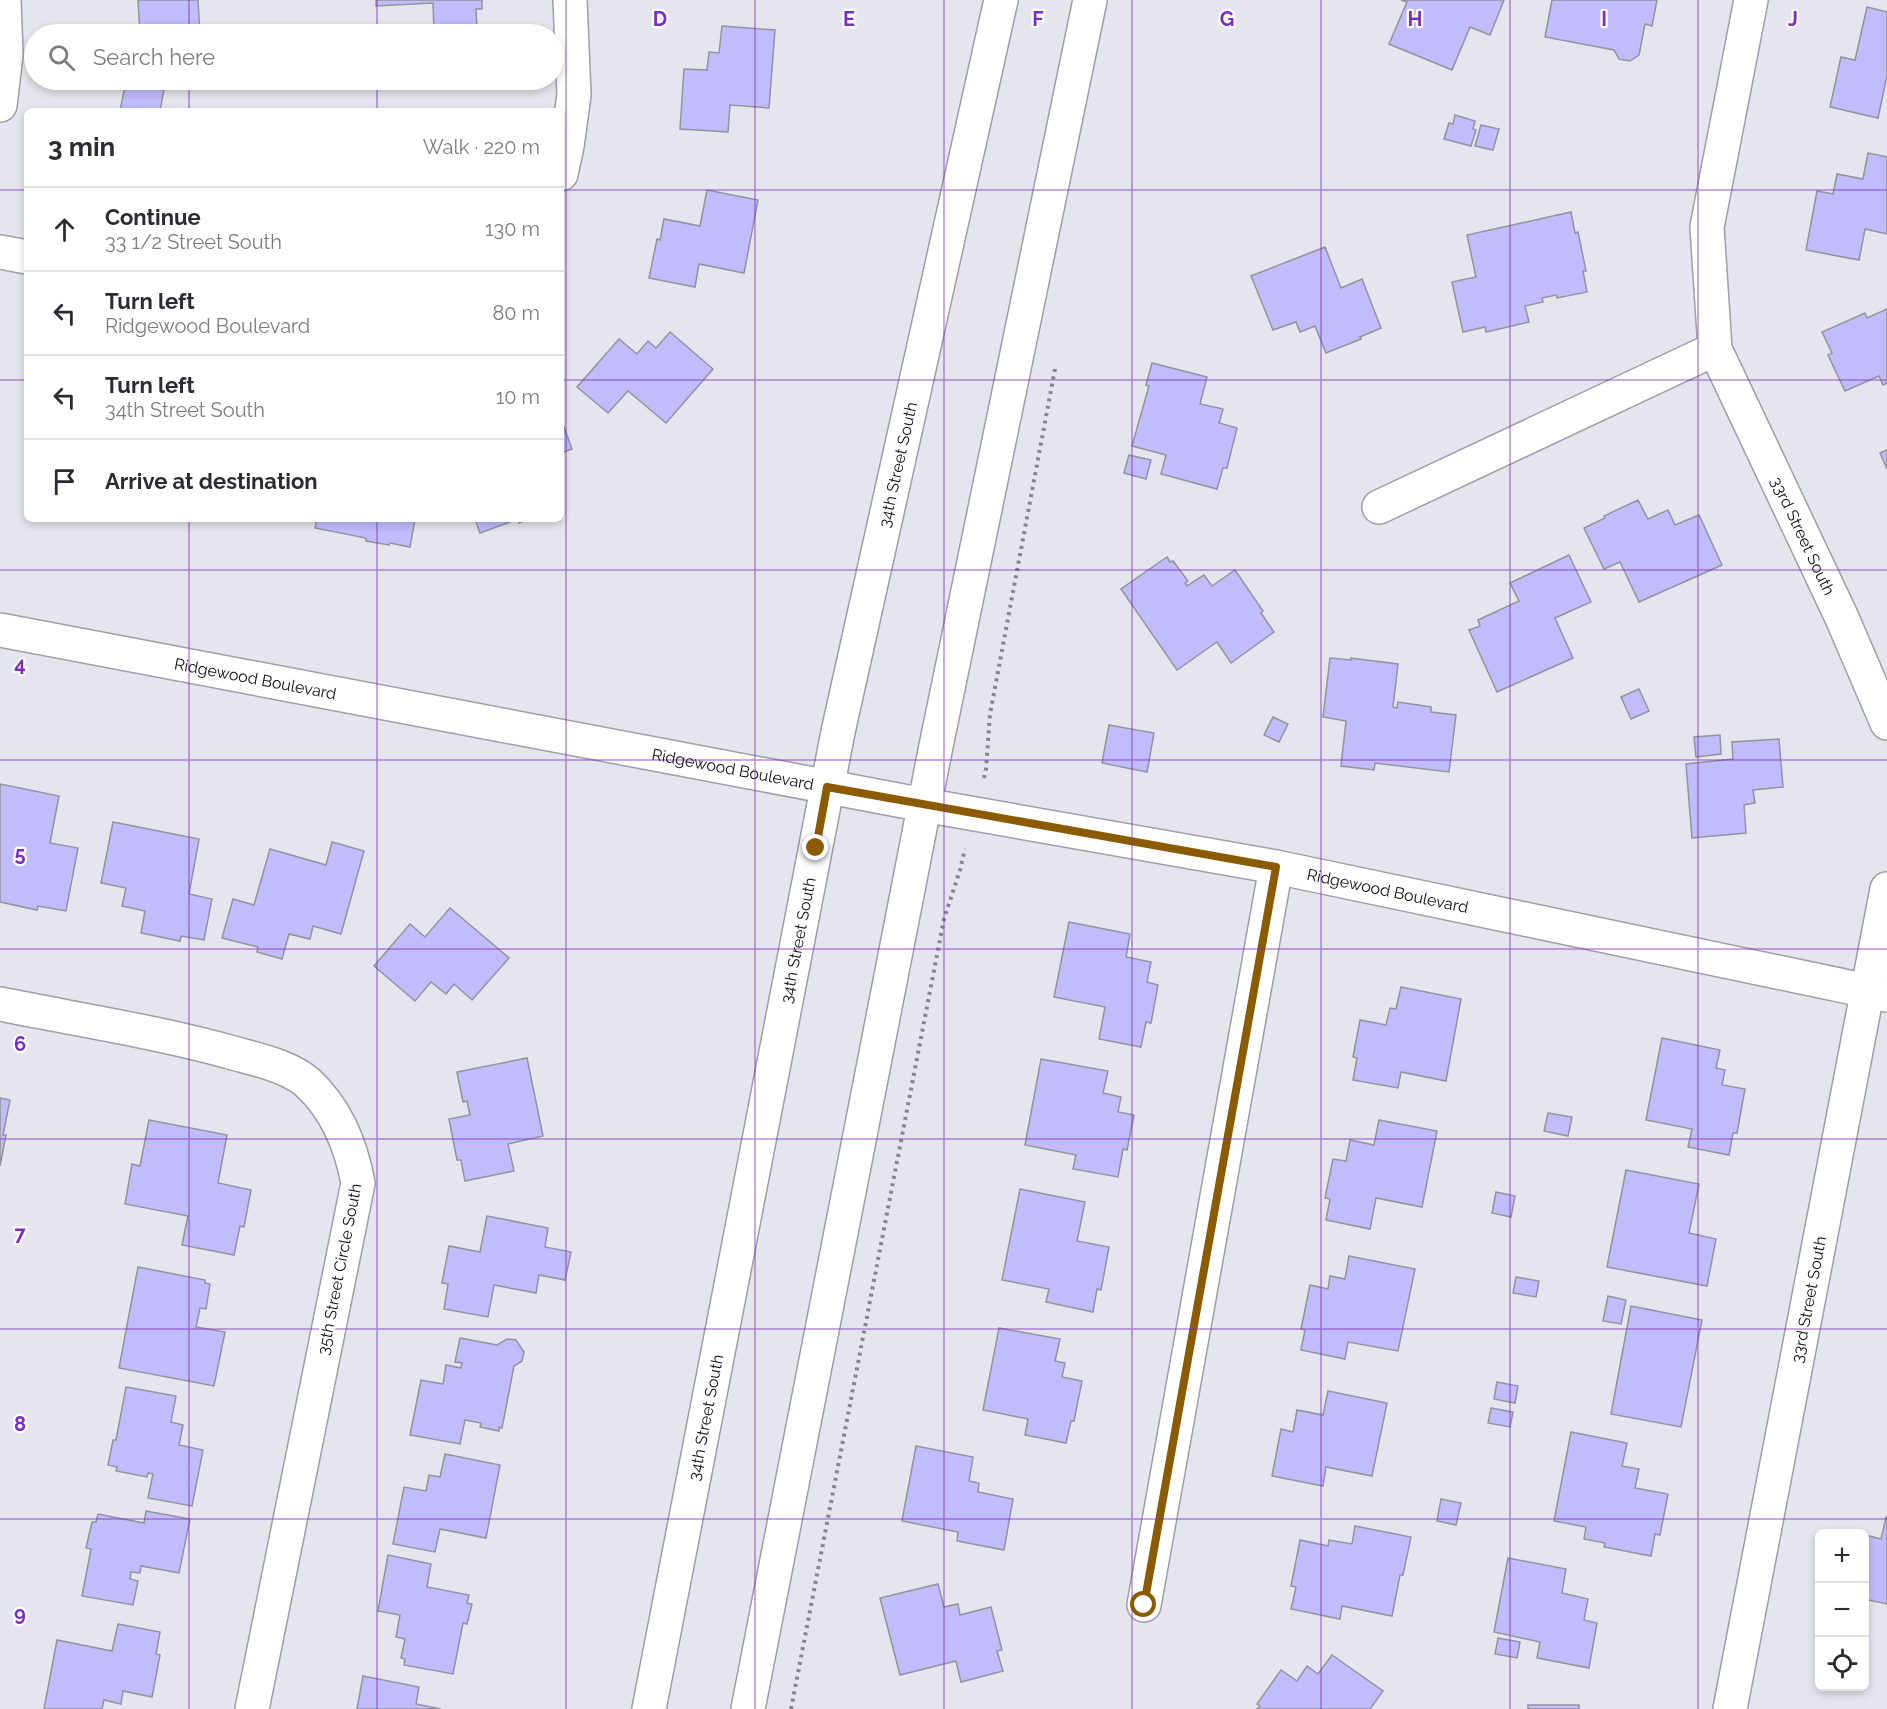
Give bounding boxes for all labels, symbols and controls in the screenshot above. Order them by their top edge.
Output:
text: D [653,7,667,31]
text: E [843,7,855,31]
text: F [1032,7,1044,31]
text: G [1220,7,1234,31]
text: H [1408,7,1422,31]
text: I [1601,7,1607,31]
text: J [1788,7,1798,31]
search box [24,24,564,90]
icon: search [45,41,78,74]
text: Search here [93,44,215,70]
text: 3 min [48,132,115,162]
text: Walk · 220 m [423,135,540,159]
text: Continue [105,204,201,230]
icon: ahead [48,213,81,246]
text: 130 m [485,217,540,241]
text: 33 1/2 Street South [105,230,282,254]
text: Turn left [105,288,195,314]
icon: left [48,297,81,330]
text: 80 m [492,301,540,325]
text: Ridgewood Boulevard [105,314,310,338]
text: Turn left [105,372,195,398]
icon: left [48,381,81,414]
text: 10 m [496,385,540,409]
text: 34th Street South [105,398,265,422]
street label: 34th Street South [875,400,921,529]
icon: arrive [48,465,81,498]
text: Arrive at destination [105,468,318,494]
street label: 33rd Street South [1767,474,1839,598]
text: 4 [14,652,26,676]
street label: Ridgewood Boulevard [173,654,338,704]
street label: Ridgewood Boulevard [650,745,815,794]
route end [802,834,828,860]
text: 5 [14,842,26,866]
street label: Ridgewood Boulevard [1305,865,1470,917]
street label: 34th Street South [777,876,820,1005]
text: 6 [14,1032,26,1056]
street label: 35th Street Circle South [314,1182,365,1356]
text: 7 [14,1222,26,1246]
street label: 33rd Street South [1787,1235,1830,1364]
street label: 34th Street South [684,1353,727,1482]
text: 8 [14,1412,26,1436]
map controls [1815,1529,1869,1691]
button: + [1815,1529,1869,1583]
button: − [1815,1583,1869,1637]
route start [1130,1591,1156,1617]
text: 9 [14,1602,26,1626]
button: locate [1815,1637,1869,1691]

